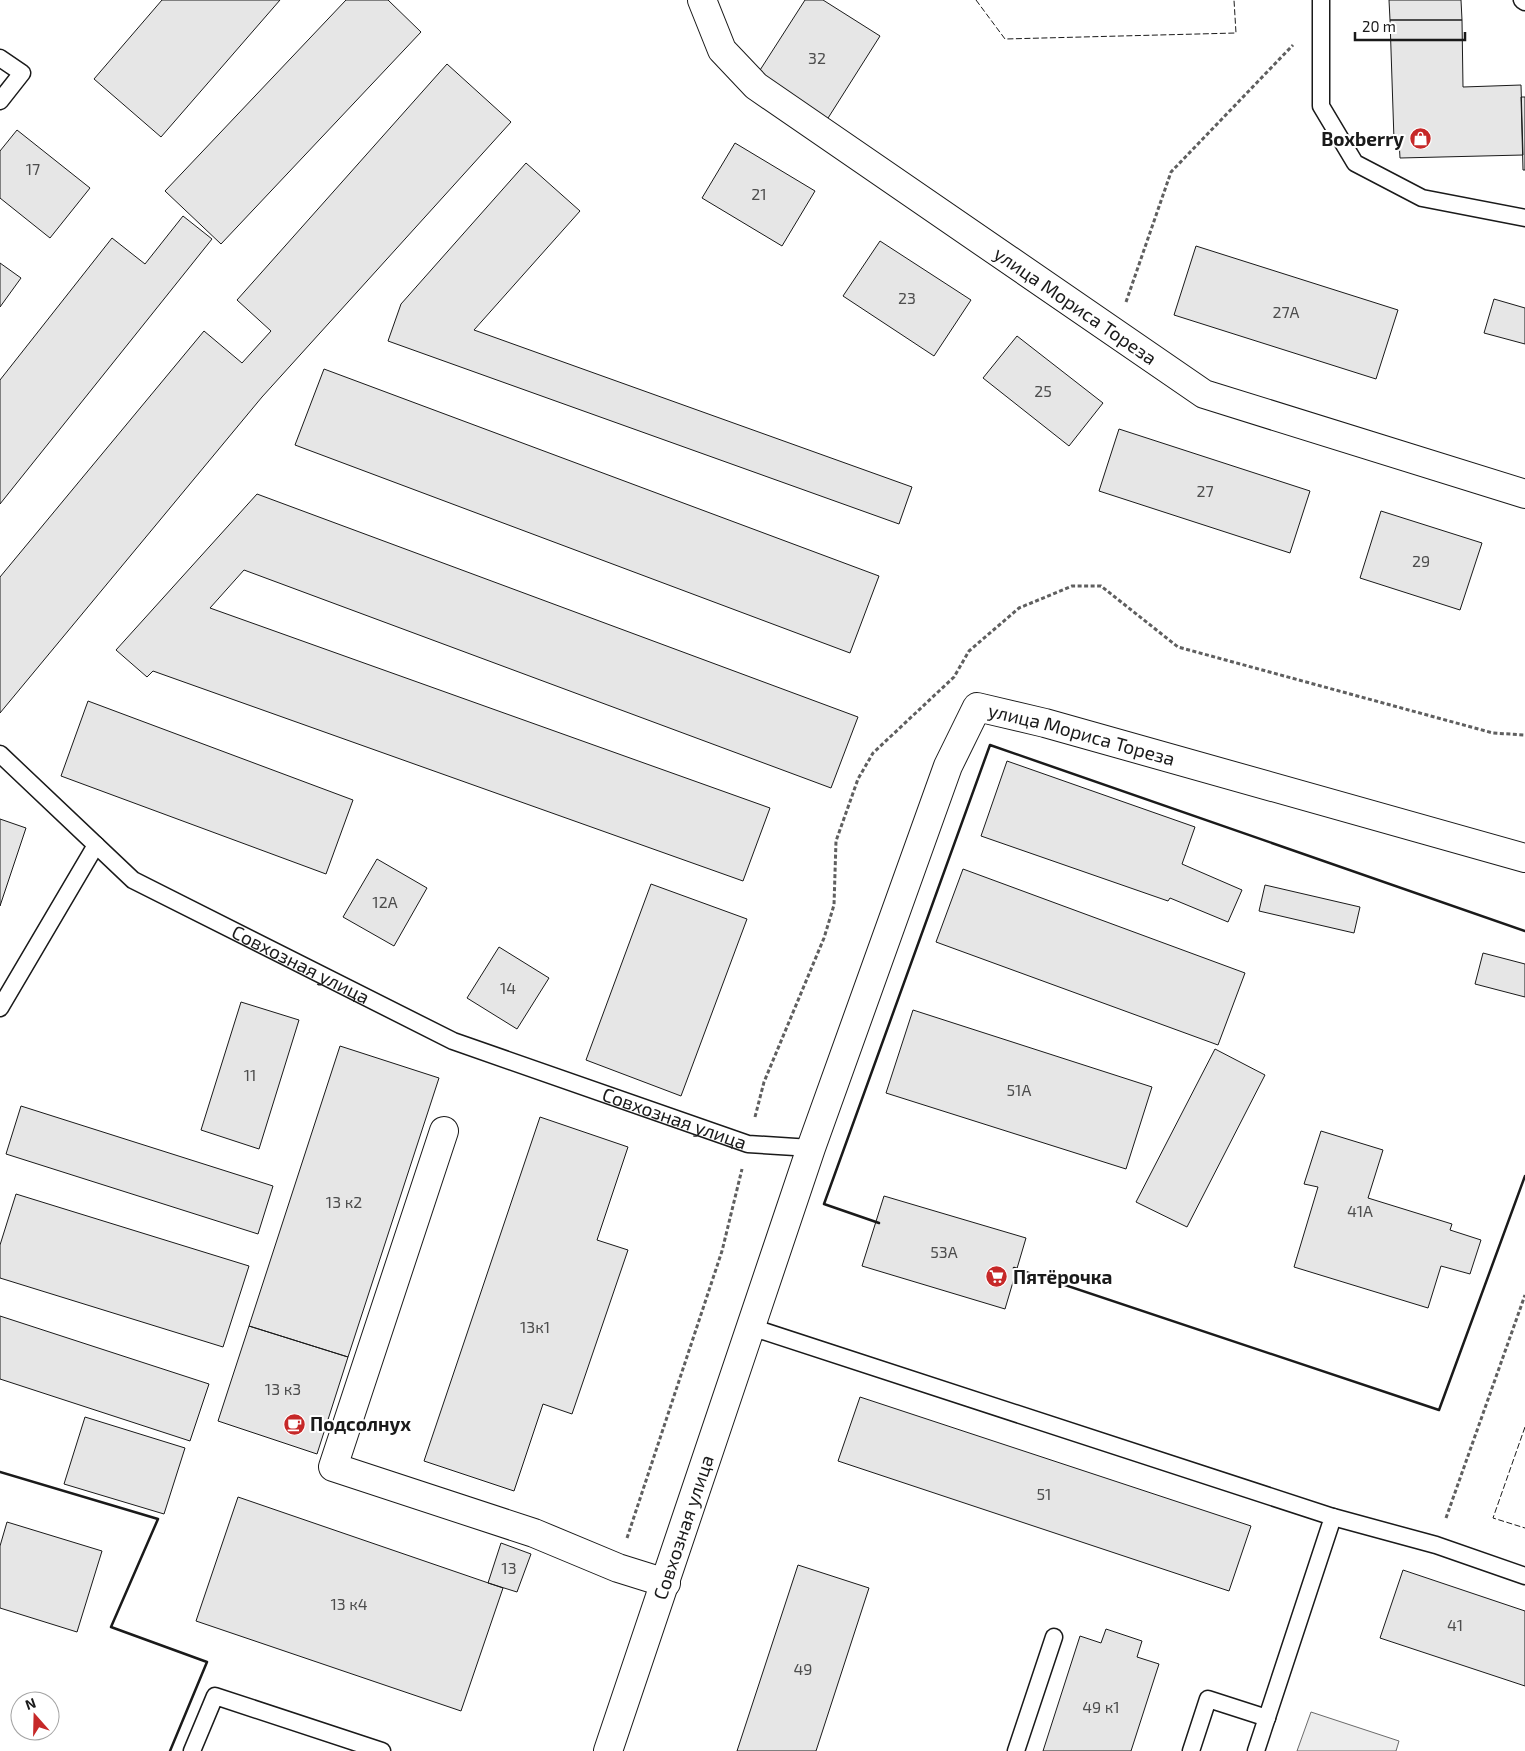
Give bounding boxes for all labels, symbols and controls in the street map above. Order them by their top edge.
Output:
scale bar [1355,10,1465,42]
text: 20 m [1362,17,1396,35]
house number: 32 [808,48,826,67]
place label: Boxberry [1321,127,1404,151]
shop icon: Boxberry [1408,127,1432,151]
house number: 17 [26,159,40,178]
house number: 21 [751,184,767,203]
street label: улица Мориса Тореза [989,241,1161,369]
house number: 23 [898,288,916,307]
house number: 27А [1272,302,1300,321]
house number: 25 [1034,381,1052,400]
house number: 27 [1196,481,1214,500]
house number: 29 [1412,551,1430,570]
street label: улица Мориса Тореза [986,698,1178,770]
house number: 12А [372,892,398,911]
street label: Совхозная улица [228,920,374,1008]
house number: 14 [500,978,516,997]
house number: 11 [244,1065,256,1084]
house number: 51А [1007,1080,1031,1099]
street label: Совхозная улица [599,1082,750,1154]
house number: 13 к2 [326,1192,362,1211]
house number: 41А [1347,1201,1373,1220]
house number: 53А [930,1242,958,1261]
supermarket icon: Пятёрочка [985,1265,1009,1289]
place label: Пятёрочка [1013,1265,1112,1288]
house number: 13к1 [520,1317,550,1336]
house number: 13 к3 [265,1379,301,1398]
cafe icon: Подсолнух [282,1412,306,1436]
place label: Подсолнух [310,1412,411,1435]
street label: Совхозная улица [648,1452,718,1603]
house number: 51 [1037,1484,1051,1503]
house number: 13 [501,1558,517,1577]
house number: 13 к4 [330,1594,368,1613]
house number: 41 [1447,1615,1463,1634]
house number: 49 [794,1659,813,1678]
north arrow [10,1691,60,1741]
text: N [23,1694,38,1713]
house number: 49 к1 [1082,1697,1120,1716]

